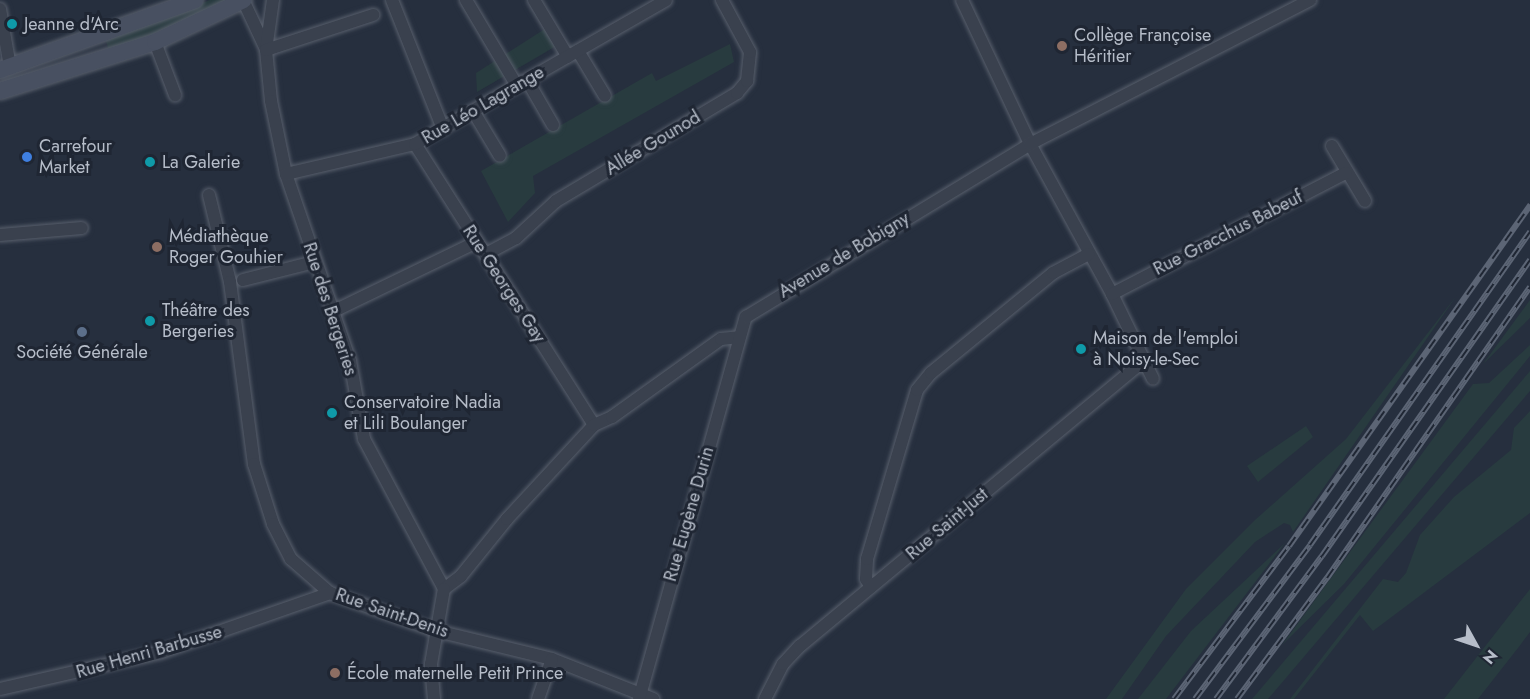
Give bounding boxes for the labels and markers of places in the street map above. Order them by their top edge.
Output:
place label: Jeanne d'Arc [24,13,119,35]
marker: Jeanne d'Arc [5,17,19,31]
place label: Collège Françoise Héritier [1074,25,1211,68]
marker: Collège Françoise Héritier [1055,39,1069,53]
place label: Carrefour Market [39,136,112,178]
marker: Carrefour Market [20,150,34,164]
place label: La Galerie [162,151,240,173]
marker: La Galerie [143,155,157,169]
place label: Médiathèque Roger Gouhier [169,226,283,268]
marker: Médiathèque Roger Gouhier [150,240,164,254]
place label: Théâtre des Bergeries [162,300,249,342]
marker: Théâtre des Bergeries [143,314,157,328]
marker: Société Générale [75,325,89,339]
place label: Maison de l'emploi à Noisy-le-Sec [1093,328,1238,370]
place label: Société Générale [16,341,148,363]
marker: Maison de l'emploi à Noisy-le-Sec [1074,342,1088,356]
place label: Conservatoire Nadia et Lili Boulanger [344,392,501,434]
marker: Conservatoire Nadia et Lili Boulanger [325,406,339,420]
place label: École maternelle Petit Prince [347,662,563,684]
marker: École maternelle Petit Prince [328,666,342,680]

